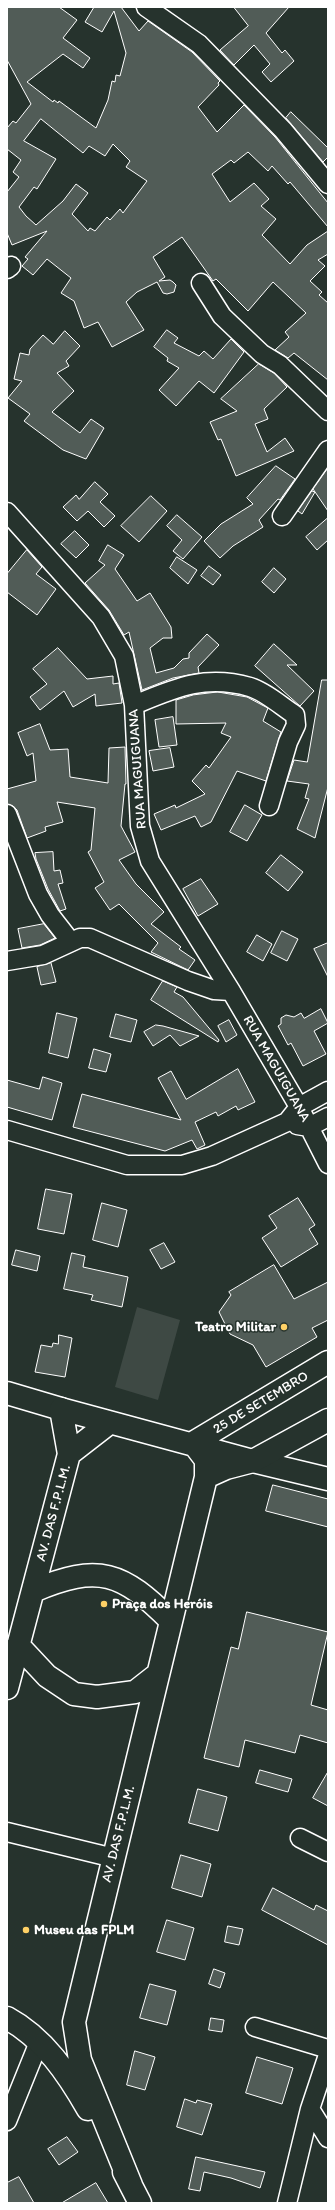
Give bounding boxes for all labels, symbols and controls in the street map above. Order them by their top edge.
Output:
street label: RUA MAGUIGUANA [125,708,151,830]
street label: RUA MAGUIGUANA [239,1013,313,1125]
place label: Teatro Militar [195,1319,276,1335]
marker: Teatro Militar [279,1322,289,1332]
street label: 25 DE SETEMBRO [210,1368,312,1438]
street label: AV. DAS F.P.L.M. [33,1463,75,1563]
place label: Praça dos Heróis [112,1596,213,1612]
marker: Praça dos Heróis [99,1599,109,1609]
street label: AV. DAS F.P.L.M. [99,1784,139,1884]
place label: Museu das FPLM [34,1922,134,1938]
marker: Museu das FPLM [21,1925,31,1935]

